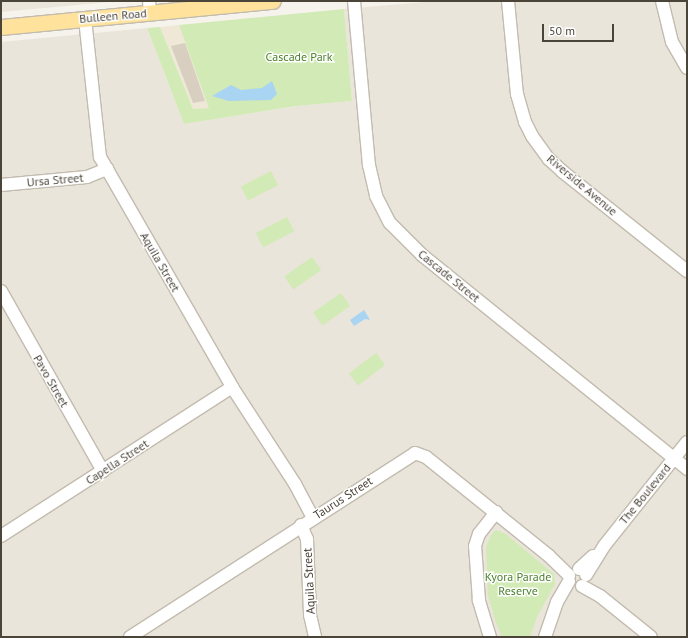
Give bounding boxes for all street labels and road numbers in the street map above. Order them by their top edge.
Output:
street label: Bulleen Road [79,6,147,26]
street label: Riverside Avenue [544,151,620,219]
street label: Ursa Street [26,170,84,190]
street label: Aquila Street [137,230,183,294]
street label: Cascade Street [415,247,483,305]
street label: Pavo Street [30,352,72,410]
street label: Capella Street [83,436,151,488]
street label: The Boulevard [616,461,674,527]
street label: Taurus Street [311,474,375,522]
street label: Aquila Street [300,548,318,614]

